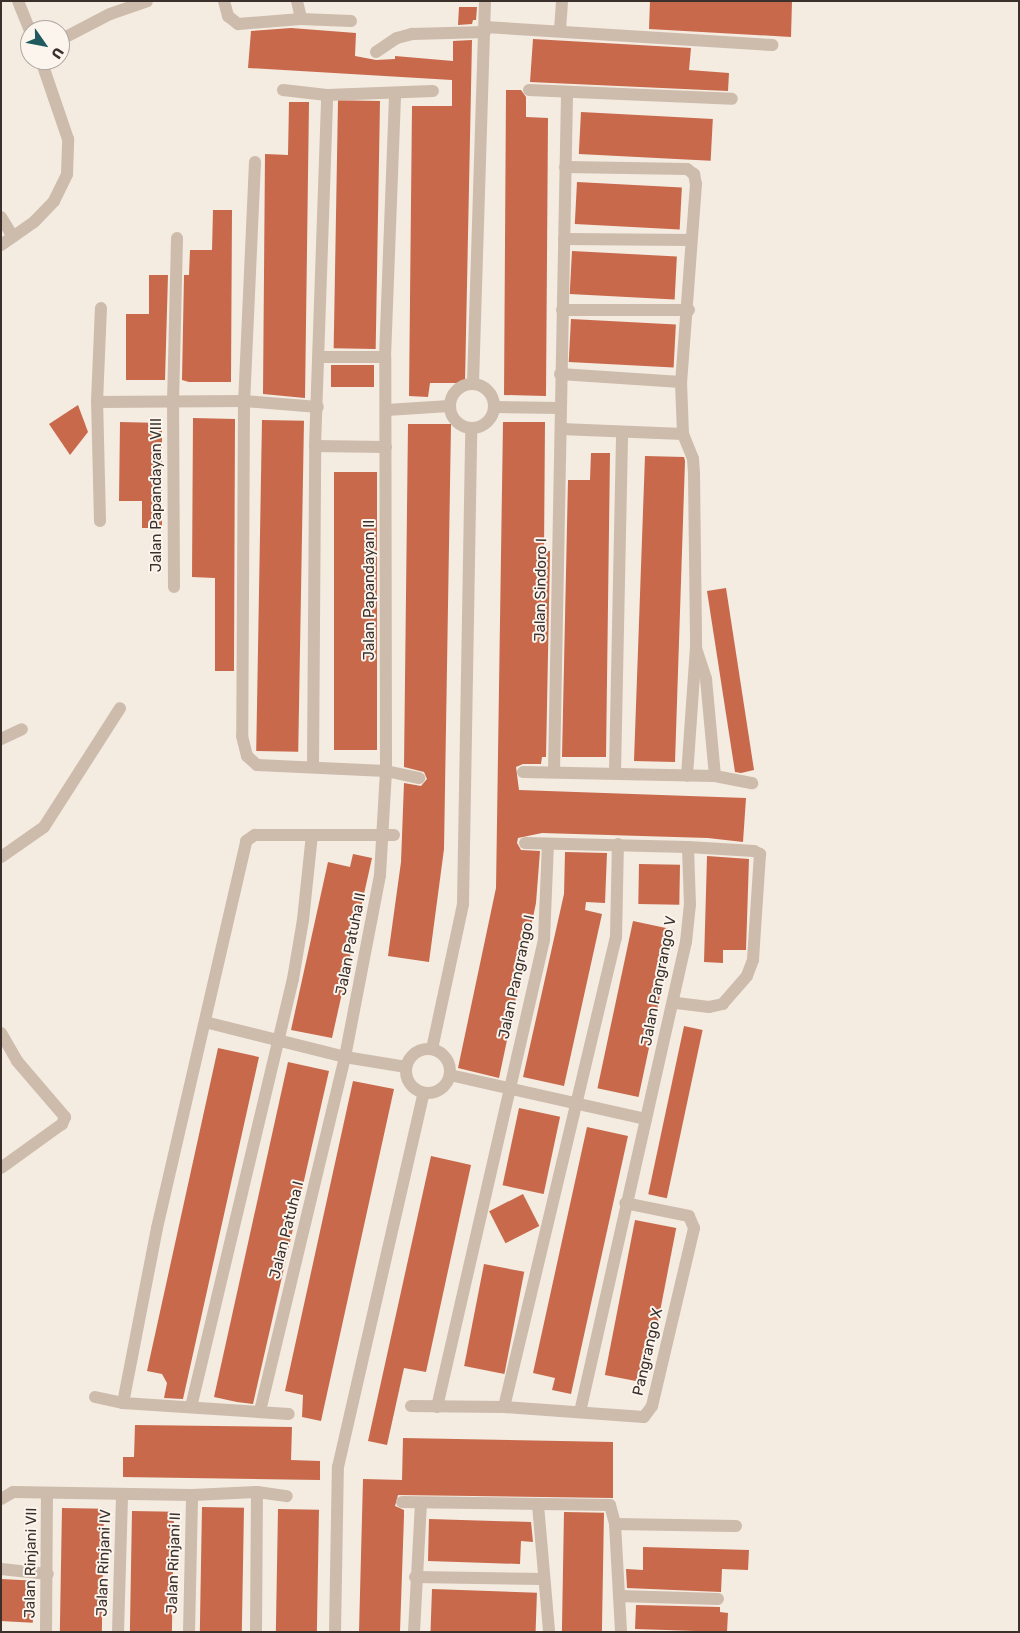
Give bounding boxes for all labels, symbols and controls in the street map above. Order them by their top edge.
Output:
north arrow [20,20,70,70]
text: U [47,44,67,62]
street label: Jalan Papandayan VIII [148,418,166,572]
street label: Jalan Papandayan II [361,520,379,660]
street label: Jalan Sindoro I [531,538,551,642]
street label: Jalan Patuha II [332,891,370,997]
street label: Jalan Pangrango I [495,913,539,1041]
street label: Jalan Pangrango V [638,914,680,1048]
street label: Jalan Patuha I [266,1179,308,1281]
street label: Pangrango X [629,1306,667,1398]
street label: Jalan Rinjani VII [21,1507,41,1619]
street label: Jalan Rinjani IV [93,1509,115,1617]
street label: Jalan Rinjani II [163,1512,185,1614]

